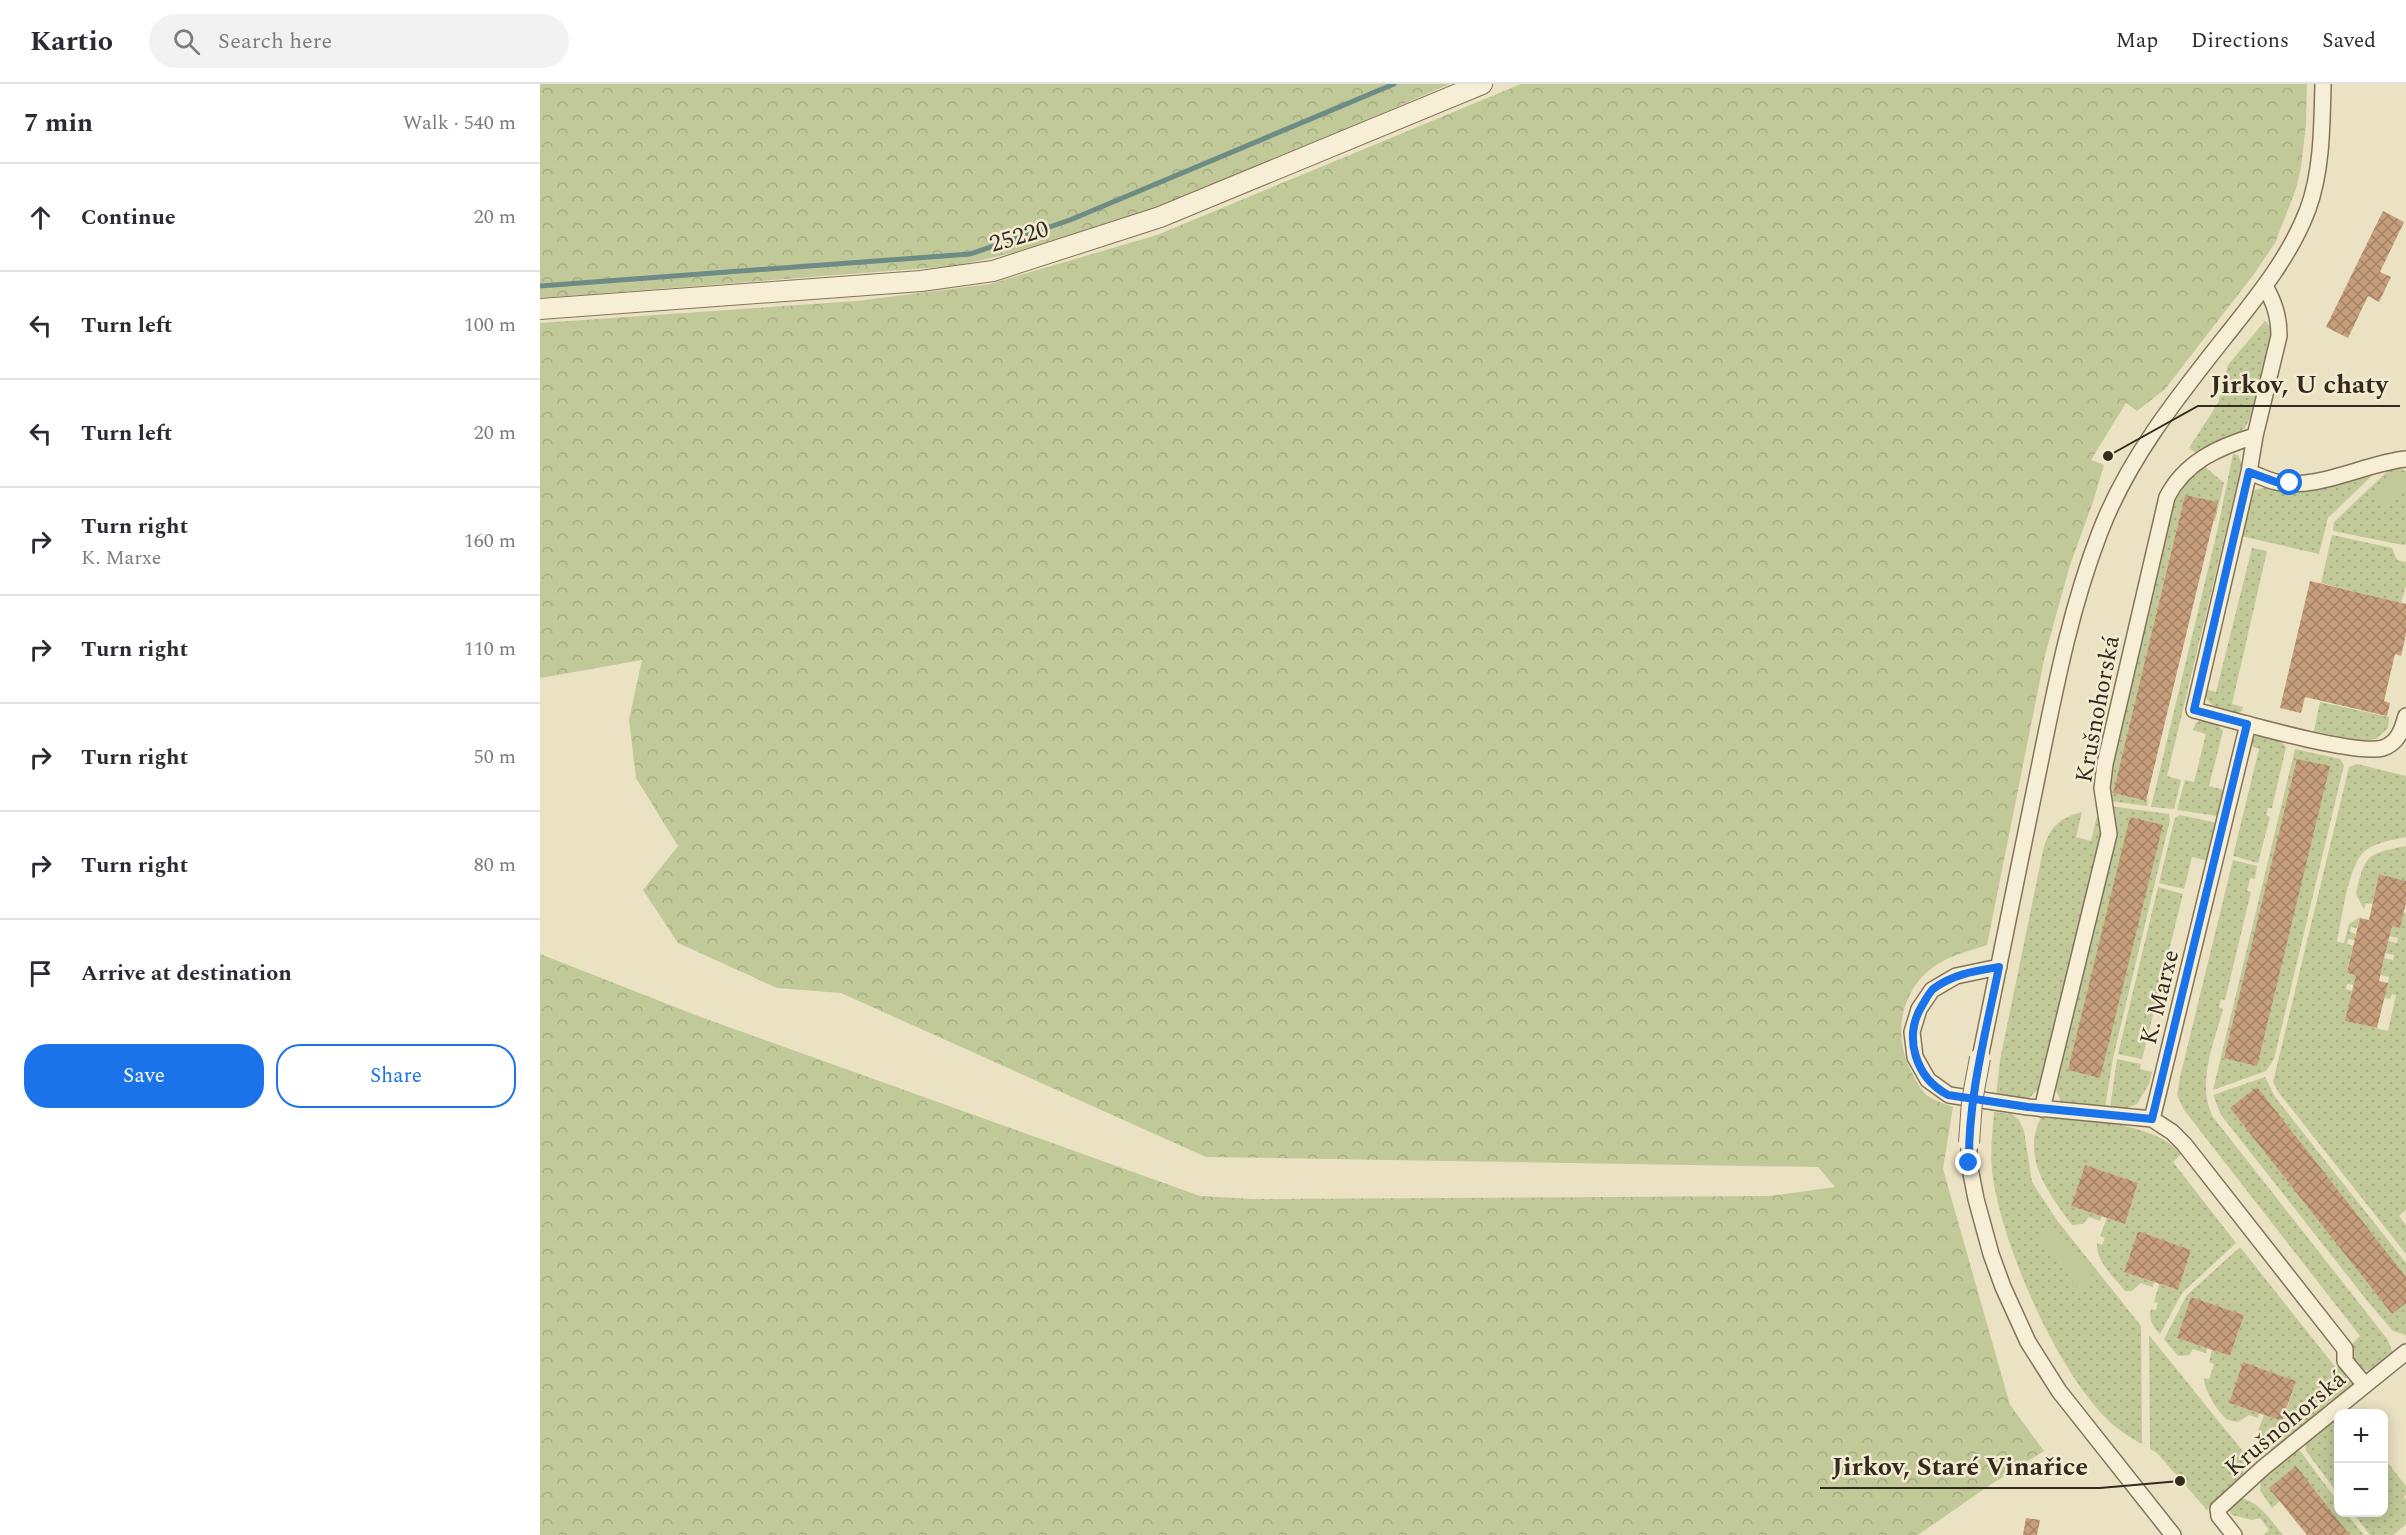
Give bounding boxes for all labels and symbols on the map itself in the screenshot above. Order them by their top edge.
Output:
street label: 25220 [985,211,1053,263]
callout: Jirkov, U chaty [2198,362,2400,406]
text: Jirkov, U chaty [2210,365,2389,405]
route start [2276,469,2302,495]
street label: Krušnohorská [2066,632,2130,786]
street label: K. Marxe [2131,946,2189,1048]
route end [1955,1149,1981,1175]
street label: Krušnohorská [2217,1362,2355,1485]
callout: Jirkov, Staré Vinařice [1820,1444,2100,1488]
text: Jirkov, Staré Vinařice [1832,1447,2088,1487]

